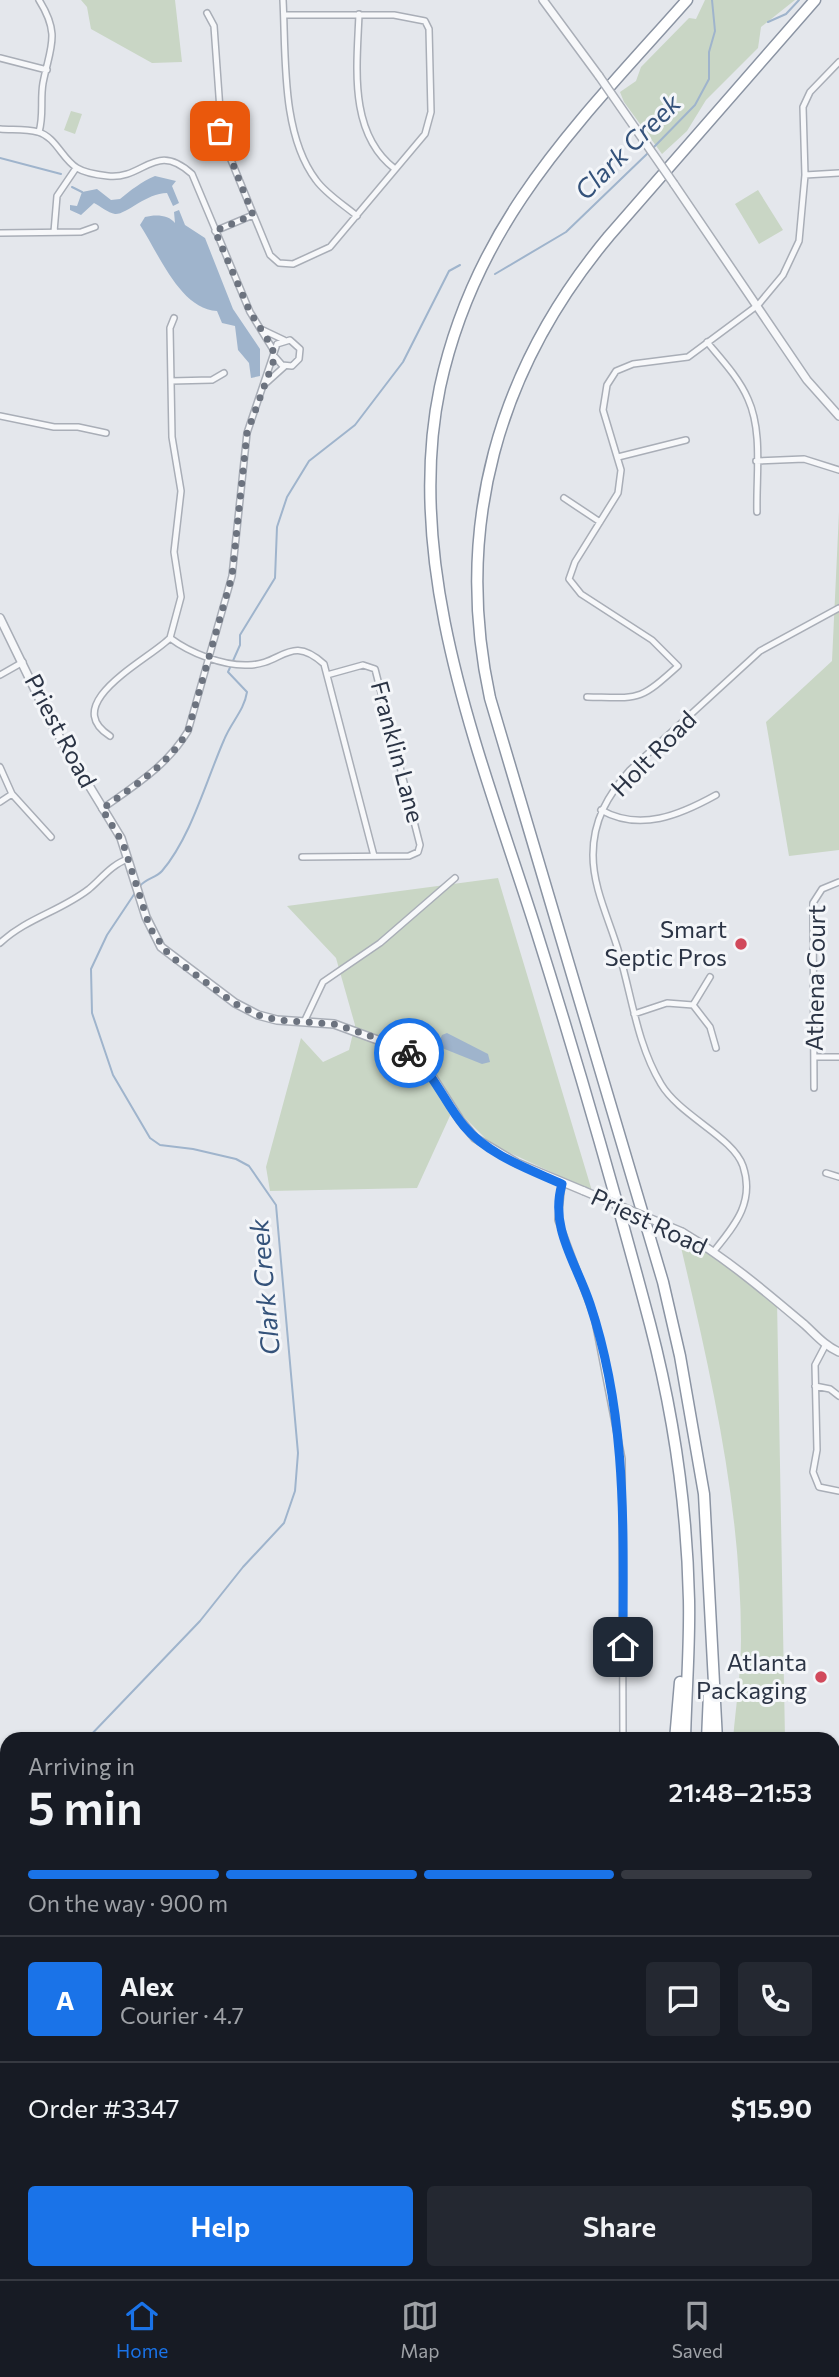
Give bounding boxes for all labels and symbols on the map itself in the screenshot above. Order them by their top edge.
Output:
water label: Clark Creek [568,86,687,205]
pin [190,101,250,161]
street label: Priest Road [19,668,103,792]
street label: Franklin Lane [366,678,431,826]
street label: Holt Road [604,704,702,802]
street label: Athena Court [799,904,830,1051]
place label: Smart Septic Pros [605,914,727,971]
marker: Smart Septic Pros [733,936,749,952]
courier [374,1018,444,1088]
street label: Priest Road [587,1181,712,1260]
water label: Clark Creek [242,1217,285,1357]
pin [593,1617,653,1677]
place label: Atlanta Packaging [696,1647,807,1704]
marker: Atlanta Packaging [813,1669,829,1685]

